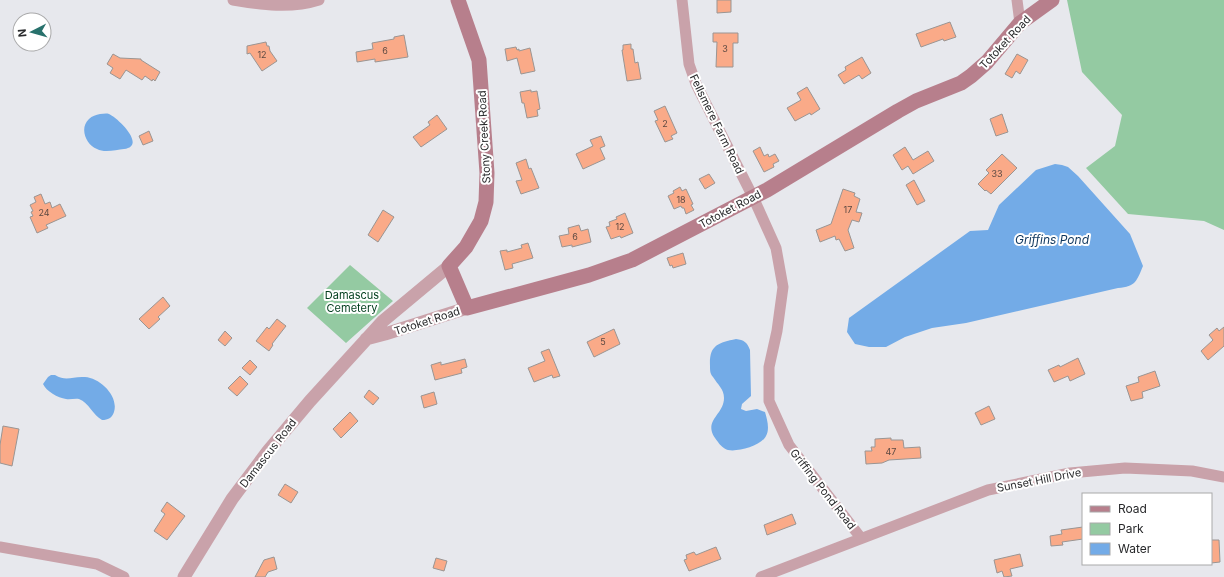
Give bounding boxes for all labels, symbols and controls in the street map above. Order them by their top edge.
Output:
north arrow [12,12,52,52]
street label: Totoket Road [977,12,1033,72]
text: N [15,28,29,38]
house number: 3 [722,43,728,54]
house number: 6 [382,45,388,56]
house number: 12 [257,49,267,60]
street label: Fellsmere Farm Road [687,72,747,176]
street label: Stony Creek Road [475,90,493,184]
house number: 2 [662,118,668,129]
house number: 33 [991,168,1003,179]
street label: Totoket Road [697,187,763,231]
house number: 18 [676,194,686,205]
house number: 17 [844,204,852,215]
house number: 24 [38,207,50,218]
house number: 12 [615,221,625,232]
house number: 6 [572,231,578,242]
water label: Griffins Pond [1015,232,1090,247]
park label: Damascus Cemetery [325,288,379,315]
street label: Totoket Road [392,304,462,338]
house number: 5 [600,336,606,347]
street label: Damascus Road [237,416,299,490]
street label: Griffing Pond Road [787,446,859,532]
house number: 47 [886,446,896,457]
street label: Sunset Hill Drive [996,465,1082,495]
legend [1082,493,1212,565]
text: Road [1118,501,1147,516]
text: Park [1118,521,1144,536]
text: Water [1118,541,1152,556]

